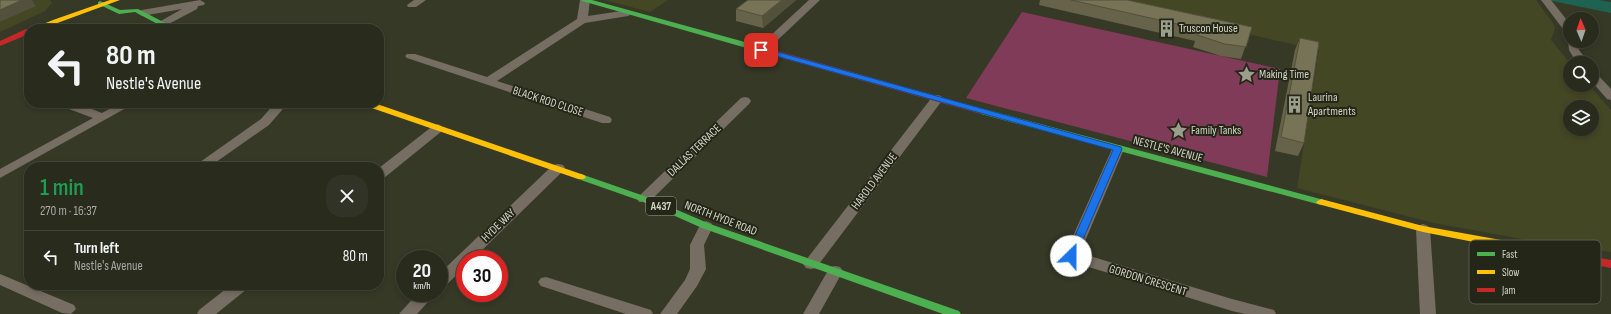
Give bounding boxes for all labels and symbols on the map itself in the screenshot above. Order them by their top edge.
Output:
north arrow [1563,12,1599,48]
building icon: Truscon House [1156,18,1176,38]
place label: Truscon House [1179,21,1238,36]
pin [744,33,778,67]
place icon: Making Time [1236,64,1256,84]
place label: Making Time [1259,67,1309,82]
street label: BLACK ROD CLOSE [511,83,585,120]
place label: Laurina Apartments [1307,90,1356,119]
building icon: Laurina Apartments [1285,94,1305,114]
place icon: Family Tanks [1168,120,1188,140]
street label: DALLAS TERRACE [664,121,724,180]
place label: Family Tanks [1191,123,1241,138]
street label: NESTLE'S AVENUE [1131,133,1204,166]
street label: HAROLD AVENUE [848,150,901,213]
road number: A437 [646,197,676,215]
street label: NORTH HYDE ROAD [682,198,759,239]
street label: HYDE WAY [478,206,518,245]
position arrow [1050,235,1092,277]
legend [1469,240,1601,304]
text: Fast [1502,248,1518,261]
speed limit sign: 30 [456,250,508,302]
street label: GORDON CRESCENT [1107,262,1189,299]
text: Slow [1502,266,1519,279]
text: Jam [1501,284,1516,297]

